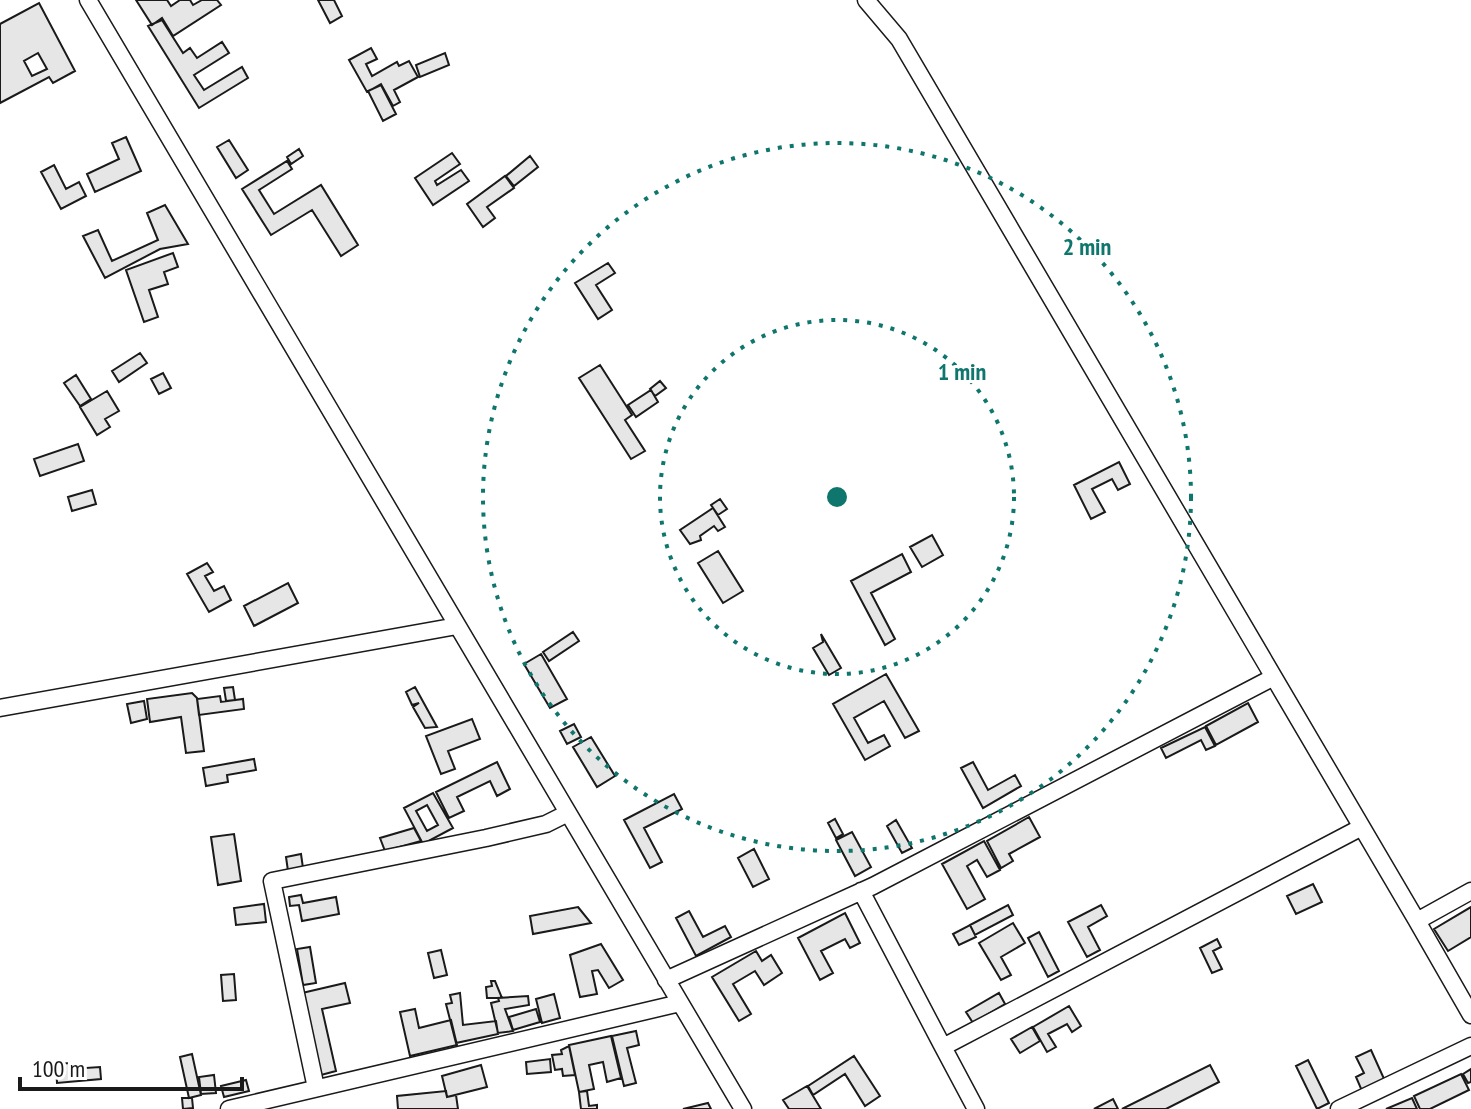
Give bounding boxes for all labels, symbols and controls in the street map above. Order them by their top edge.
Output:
text: 2 min [1063,231,1111,262]
text: 1 min [938,356,986,387]
centre of rings [823,483,851,511]
scale bar [20,1041,242,1091]
text: 100 m [32,1053,85,1084]

